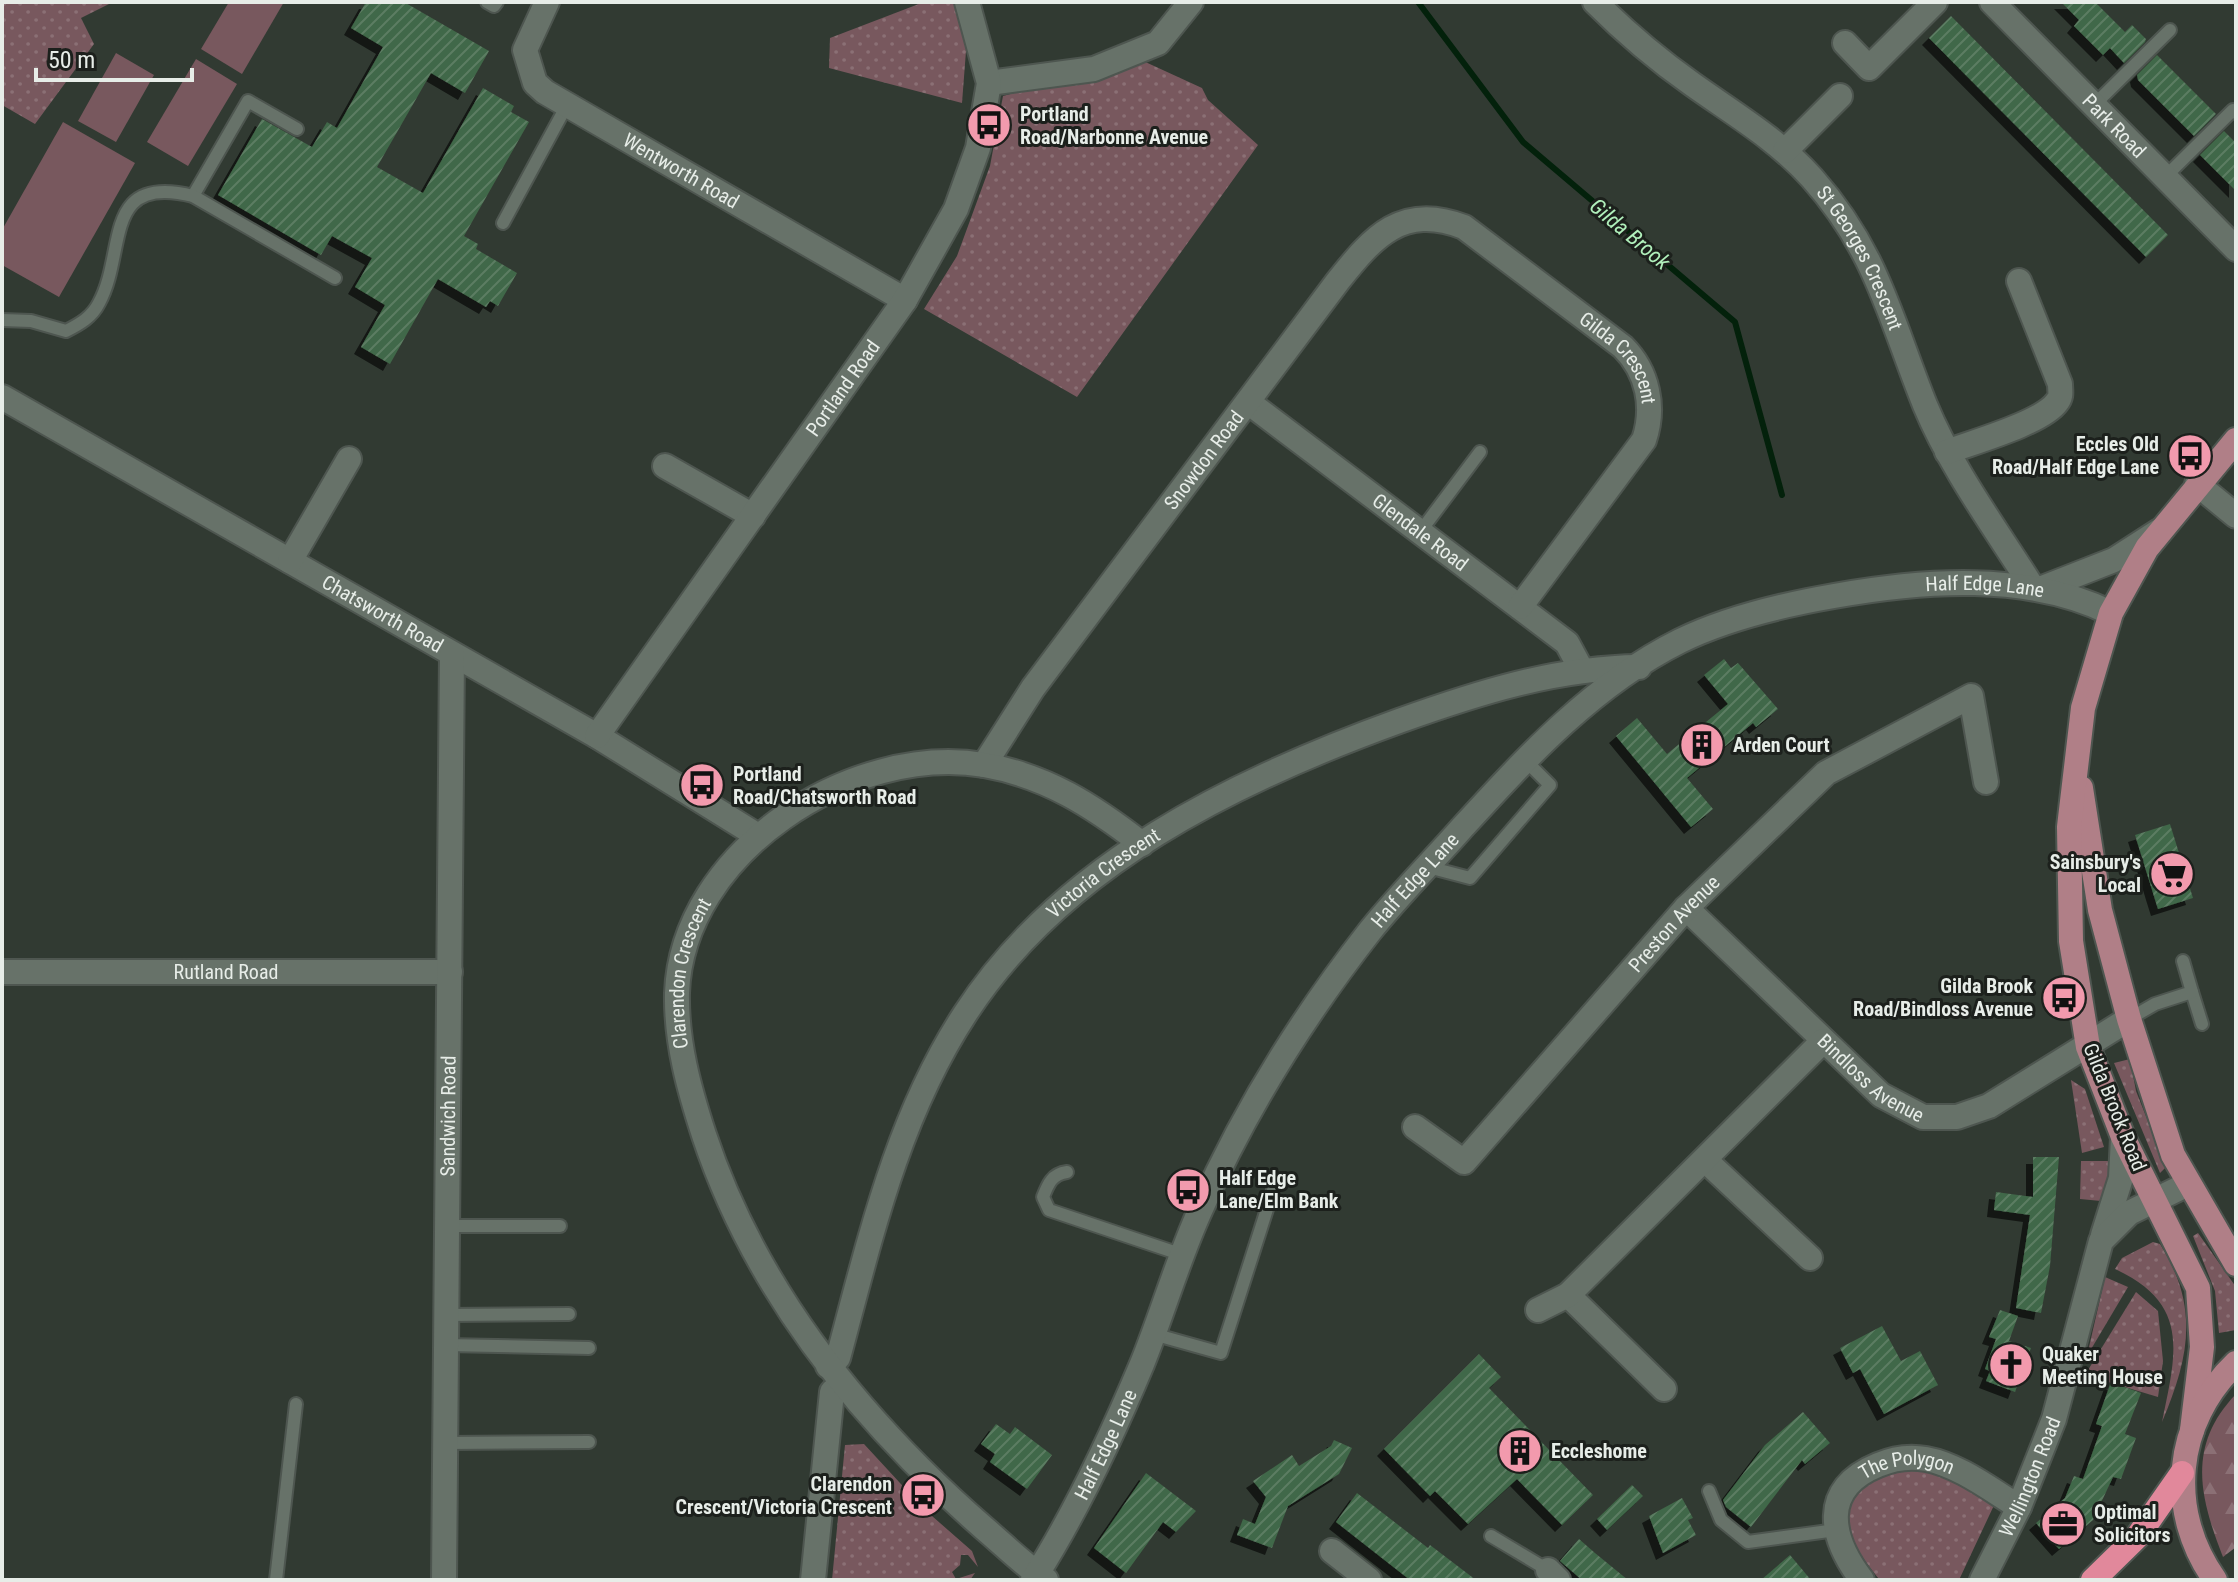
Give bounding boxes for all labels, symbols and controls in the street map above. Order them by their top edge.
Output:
scale bar [36,32,192,82]
text: 50 m [48,46,95,74]
street label: Park Road [2077,89,2151,163]
bus stop icon: Portland Road/Narbonne Avenue [965,101,1013,149]
place label: Portland Road/Narbonne Avenue [1020,102,1208,149]
street label: Wentworth Road [619,128,743,214]
street label: St Georges Crescent [1812,181,1908,333]
water label: Gilda Brook [1585,193,1676,275]
street label: Gilda Crescent [1575,306,1661,405]
street label: Portland Road [801,335,885,441]
street label: Snowdon Road [1159,406,1249,514]
place label: Eccles Old Road/Half Edge Lane [1992,432,2159,479]
bus stop icon: Eccles Old Road/Half Edge Lane [2166,432,2214,480]
street label: Glendale Road [1368,488,1473,576]
street label: Chatsworth Road [318,570,447,658]
street label: Half Edge Lane [1925,571,2046,602]
building icon: Arden Court [1678,721,1726,769]
place label: Arden Court [1733,733,1830,757]
bus stop icon: Portland Road/Chatsworth Road [678,761,726,809]
place label: Portland Road/Chatsworth Road [733,762,917,809]
street label: Victoria Crescent [1041,823,1164,923]
street label: Half Edge Lane [1366,828,1464,932]
place label: Sainsbury's Local [2050,850,2141,897]
supermarket icon: Sainsbury's Local [2148,850,2196,898]
street label: Preston Avenue [1624,870,1725,977]
street label: Clarendon Crescent [665,893,716,1051]
street label: Rutland Road [174,960,278,984]
place label: Gilda Brook Road/Bindloss Avenue [1853,974,2033,1021]
bus stop icon: Gilda Brook Road/Bindloss Avenue [2040,974,2088,1022]
street label: Bindloss Avenue [1813,1029,1928,1127]
street label: Gilda Brook Road [2078,1040,2152,1174]
street label: Sandwich Road [435,1055,461,1177]
bus stop icon: Half Edge Lane/Elm Bank [1164,1166,1212,1214]
place label: Half Edge Lane/Elm Bank [1219,1166,1339,1213]
church icon: Quaker Meeting House [1987,1341,2035,1389]
place label: Quaker Meeting House [2042,1342,2163,1389]
street label: Half Edge Lane [1069,1385,1142,1504]
street label: Wellington Road [1994,1413,2066,1541]
building icon: Eccleshome [1496,1427,1544,1475]
place label: Eccleshome [1551,1439,1647,1463]
street label: The Polygon [1855,1446,1958,1484]
bus stop icon: Clarendon Crescent/Victoria Crescent [899,1471,947,1519]
place label: Clarendon Crescent/Victoria Crescent [676,1472,892,1519]
office icon: Optimal Solicitors [2039,1500,2087,1548]
place label: Optimal Solicitors [2094,1500,2171,1547]

